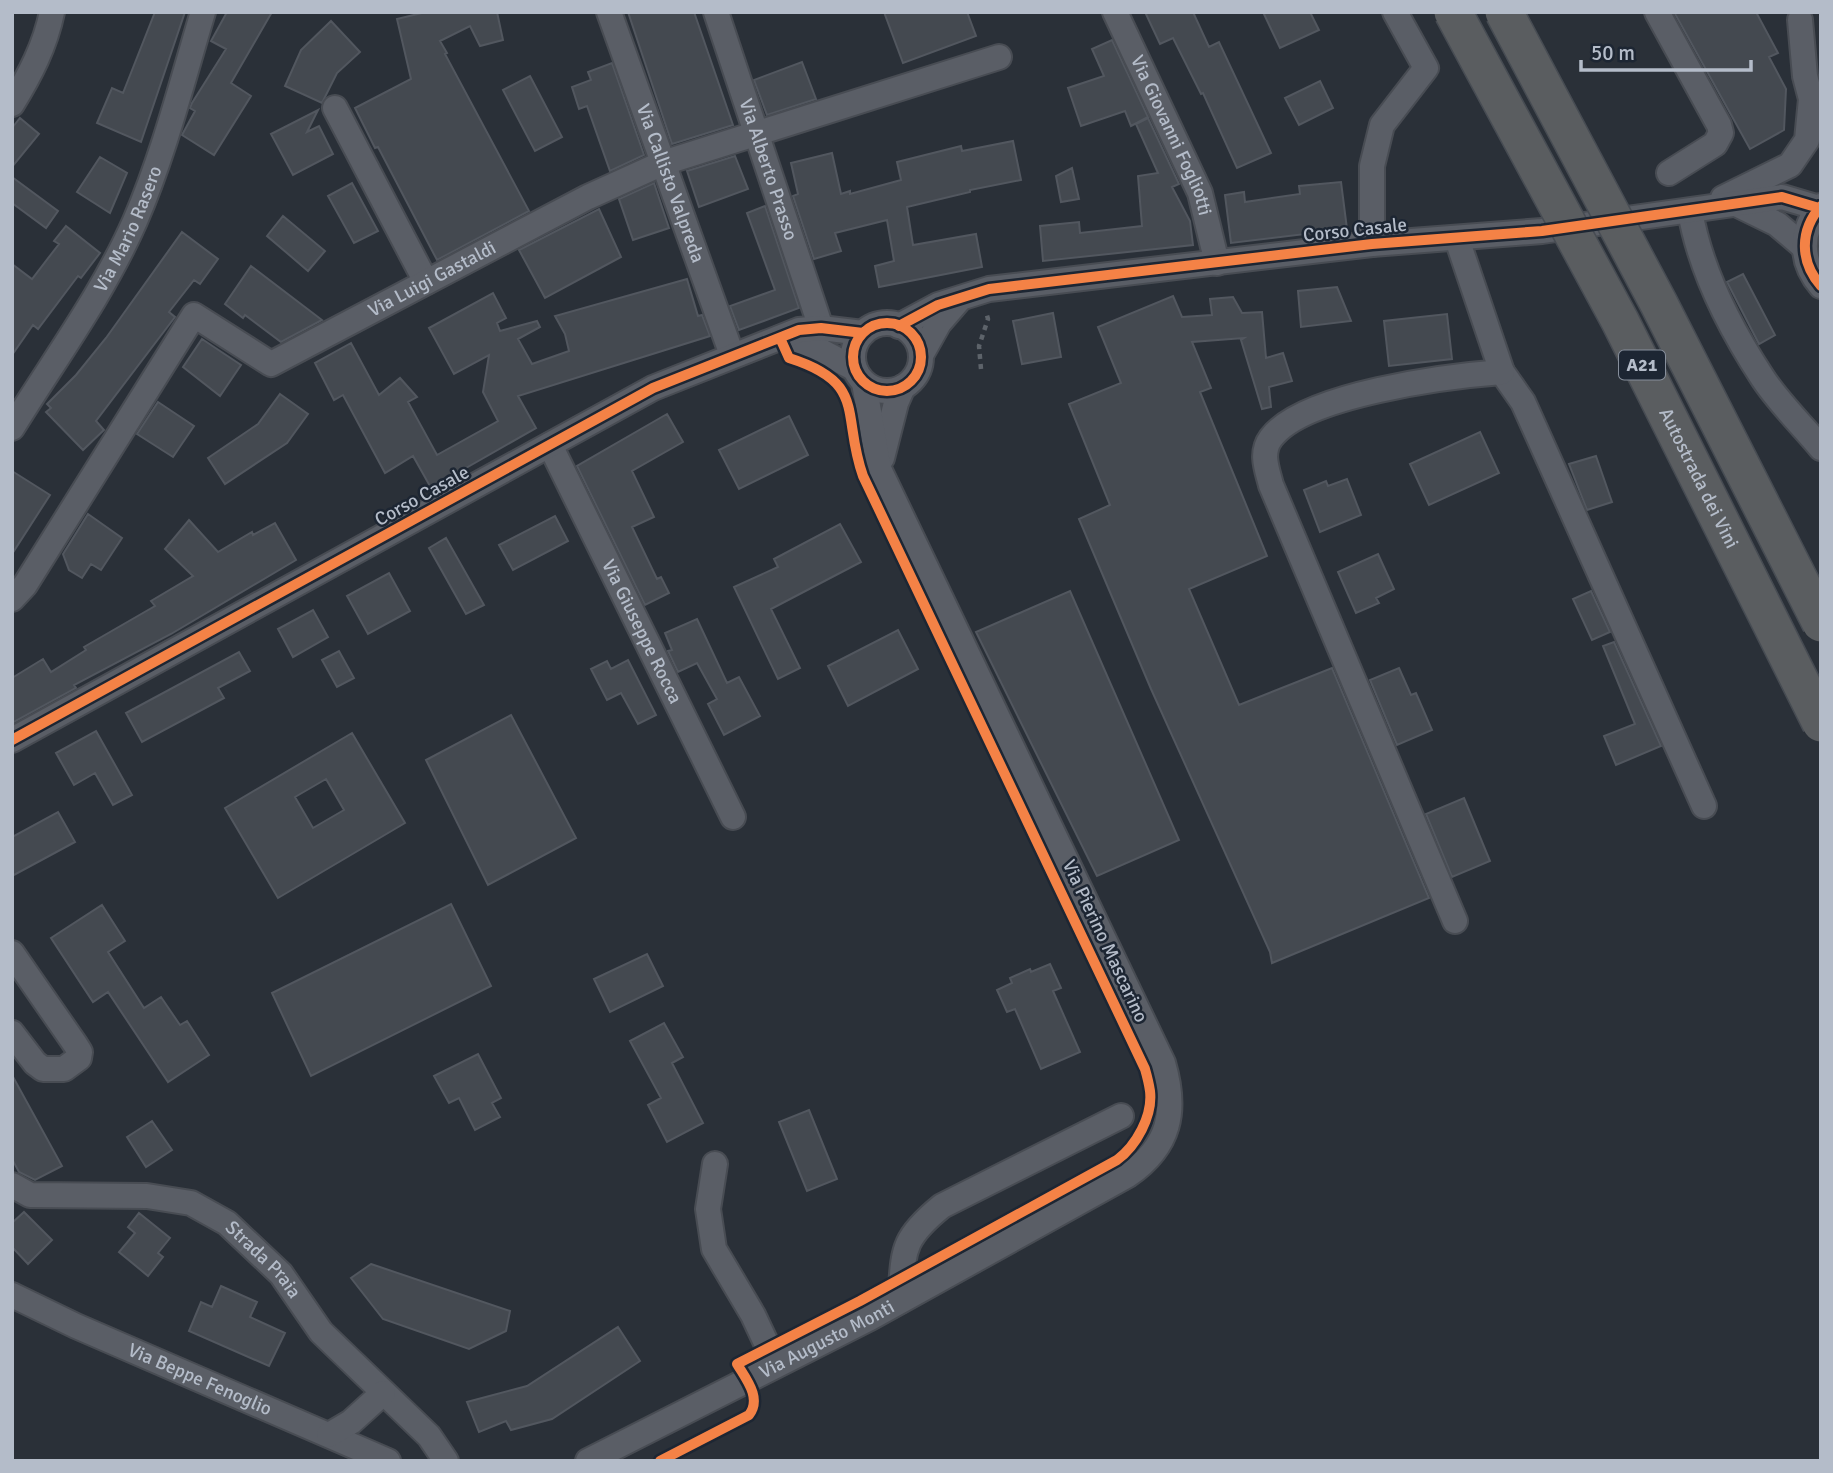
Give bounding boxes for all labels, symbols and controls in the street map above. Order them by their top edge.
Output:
scale bar [1581,28,1751,72]
text: 50 m [1591,40,1635,66]
street label: Via Giovanni Fogliotti [1125,51,1217,218]
street label: Via Alberto Prasso [734,96,803,244]
street label: Via Callisto Valpreda [631,101,710,266]
street label: Via Mario Rasero [89,163,167,297]
street label: Corso Casale [1302,213,1408,247]
street label: Via Luigi Gastaldi [364,236,500,323]
road number: A21 [1619,351,1665,380]
street label: Autostrada dei Vini [1653,404,1744,552]
street label: Corso Casale [371,460,473,532]
street label: Via Giuseppe Rocca [596,555,687,708]
street label: Via Pierino Mascarino [1057,856,1153,1026]
street label: Strada Praia [220,1216,306,1303]
street label: Via Augusto Monti [755,1295,899,1384]
street label: Via Beppe Fenoglio [124,1338,276,1421]

